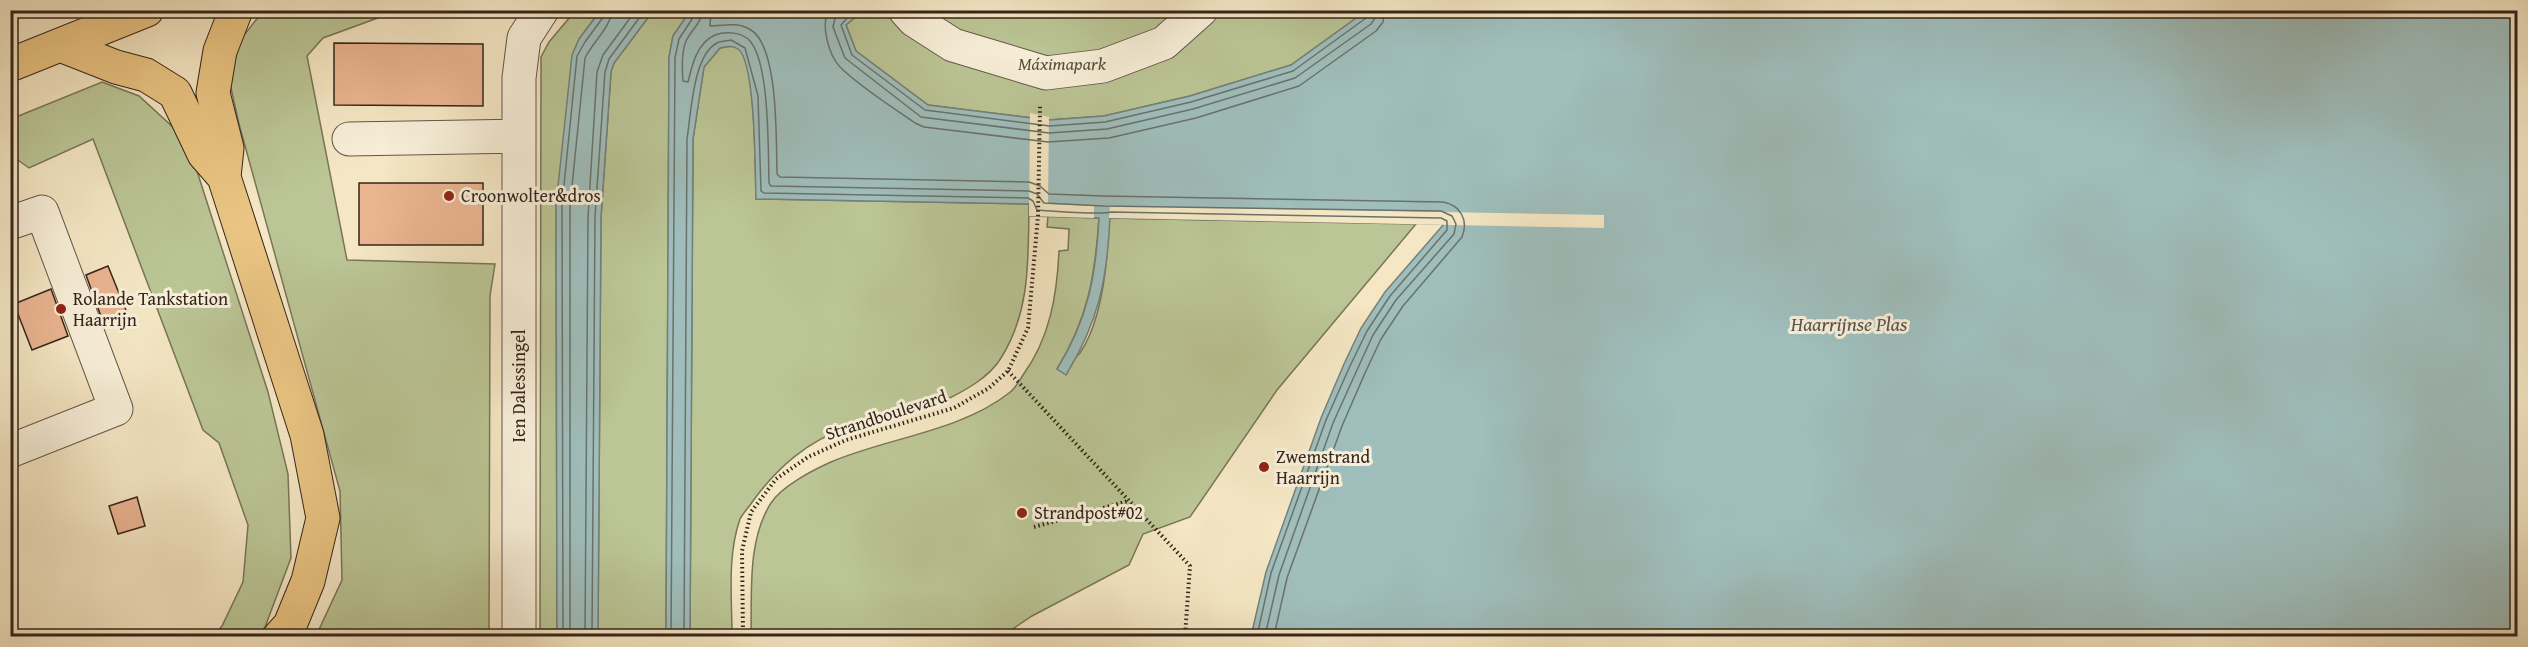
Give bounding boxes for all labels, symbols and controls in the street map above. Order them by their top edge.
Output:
park label: Máximapark [1018,50,1107,77]
place label: Croonwolter&dros [461,182,601,209]
marker: Croonwolter&dros [442,189,456,203]
place label: Rolande Tankstation Haarrijn [73,285,228,333]
marker: Rolande Tankstation Haarrijn [54,302,68,316]
water label: Haarrijnse Plas [1790,309,1908,338]
street label: Ien Dalessingel [505,330,532,442]
street label: Strandboulevard [822,382,950,447]
place label: Zwemstrand Haarrijn [1276,443,1370,491]
marker: Zwemstrand Haarrijn [1257,460,1271,474]
place label: Strandpost#02 [1034,499,1143,526]
marker: Strandpost#02 [1015,506,1029,520]

